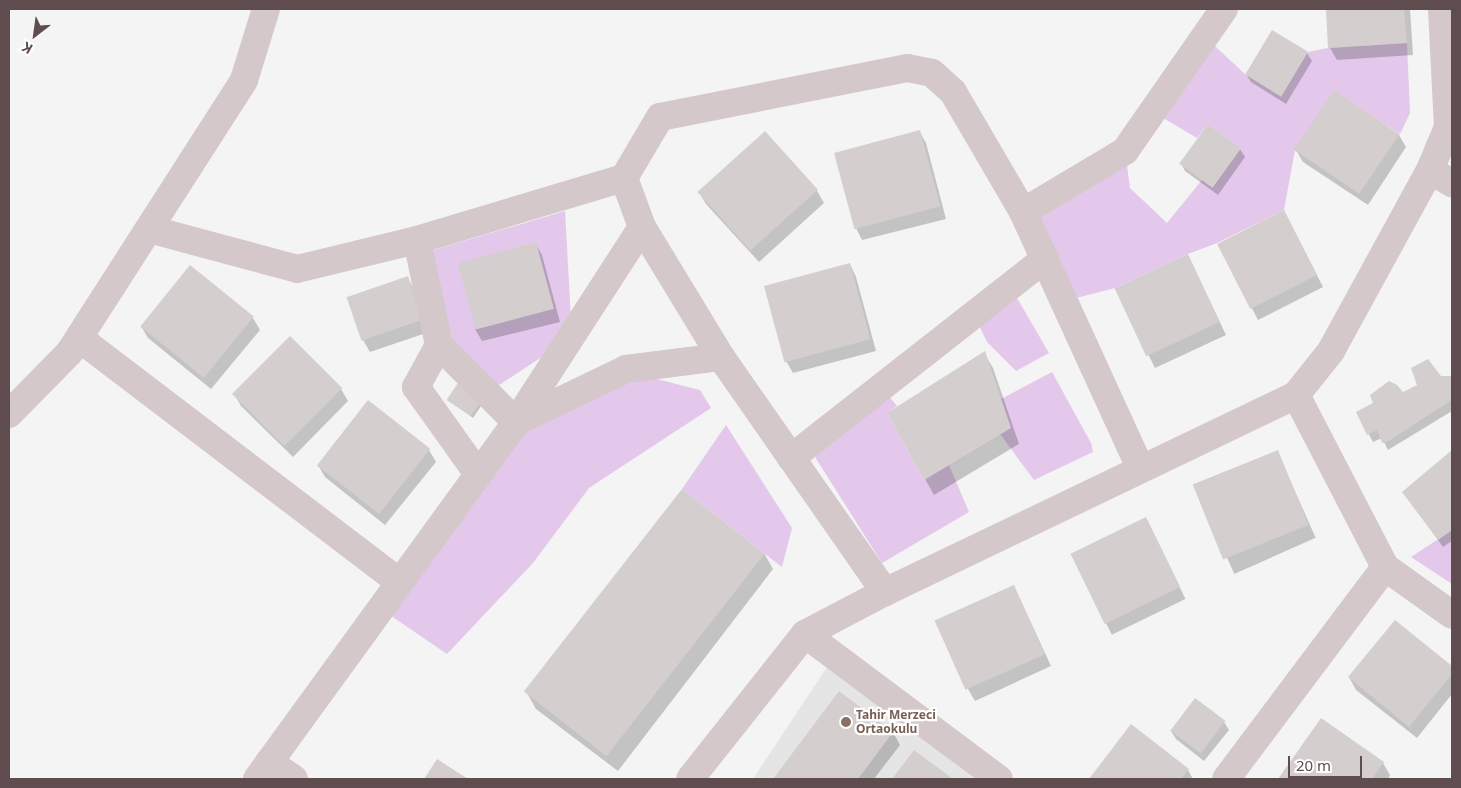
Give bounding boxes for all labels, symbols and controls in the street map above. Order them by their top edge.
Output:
north arrow [10,10,60,60]
text: K [18,38,36,59]
place label: Tahir Merzeci Ortaokulu [856,708,936,736]
marker: Tahir Merzeci Ortaokulu [840,716,852,728]
scale bar [1291,746,1365,778]
text: 20 m [1296,755,1331,775]

